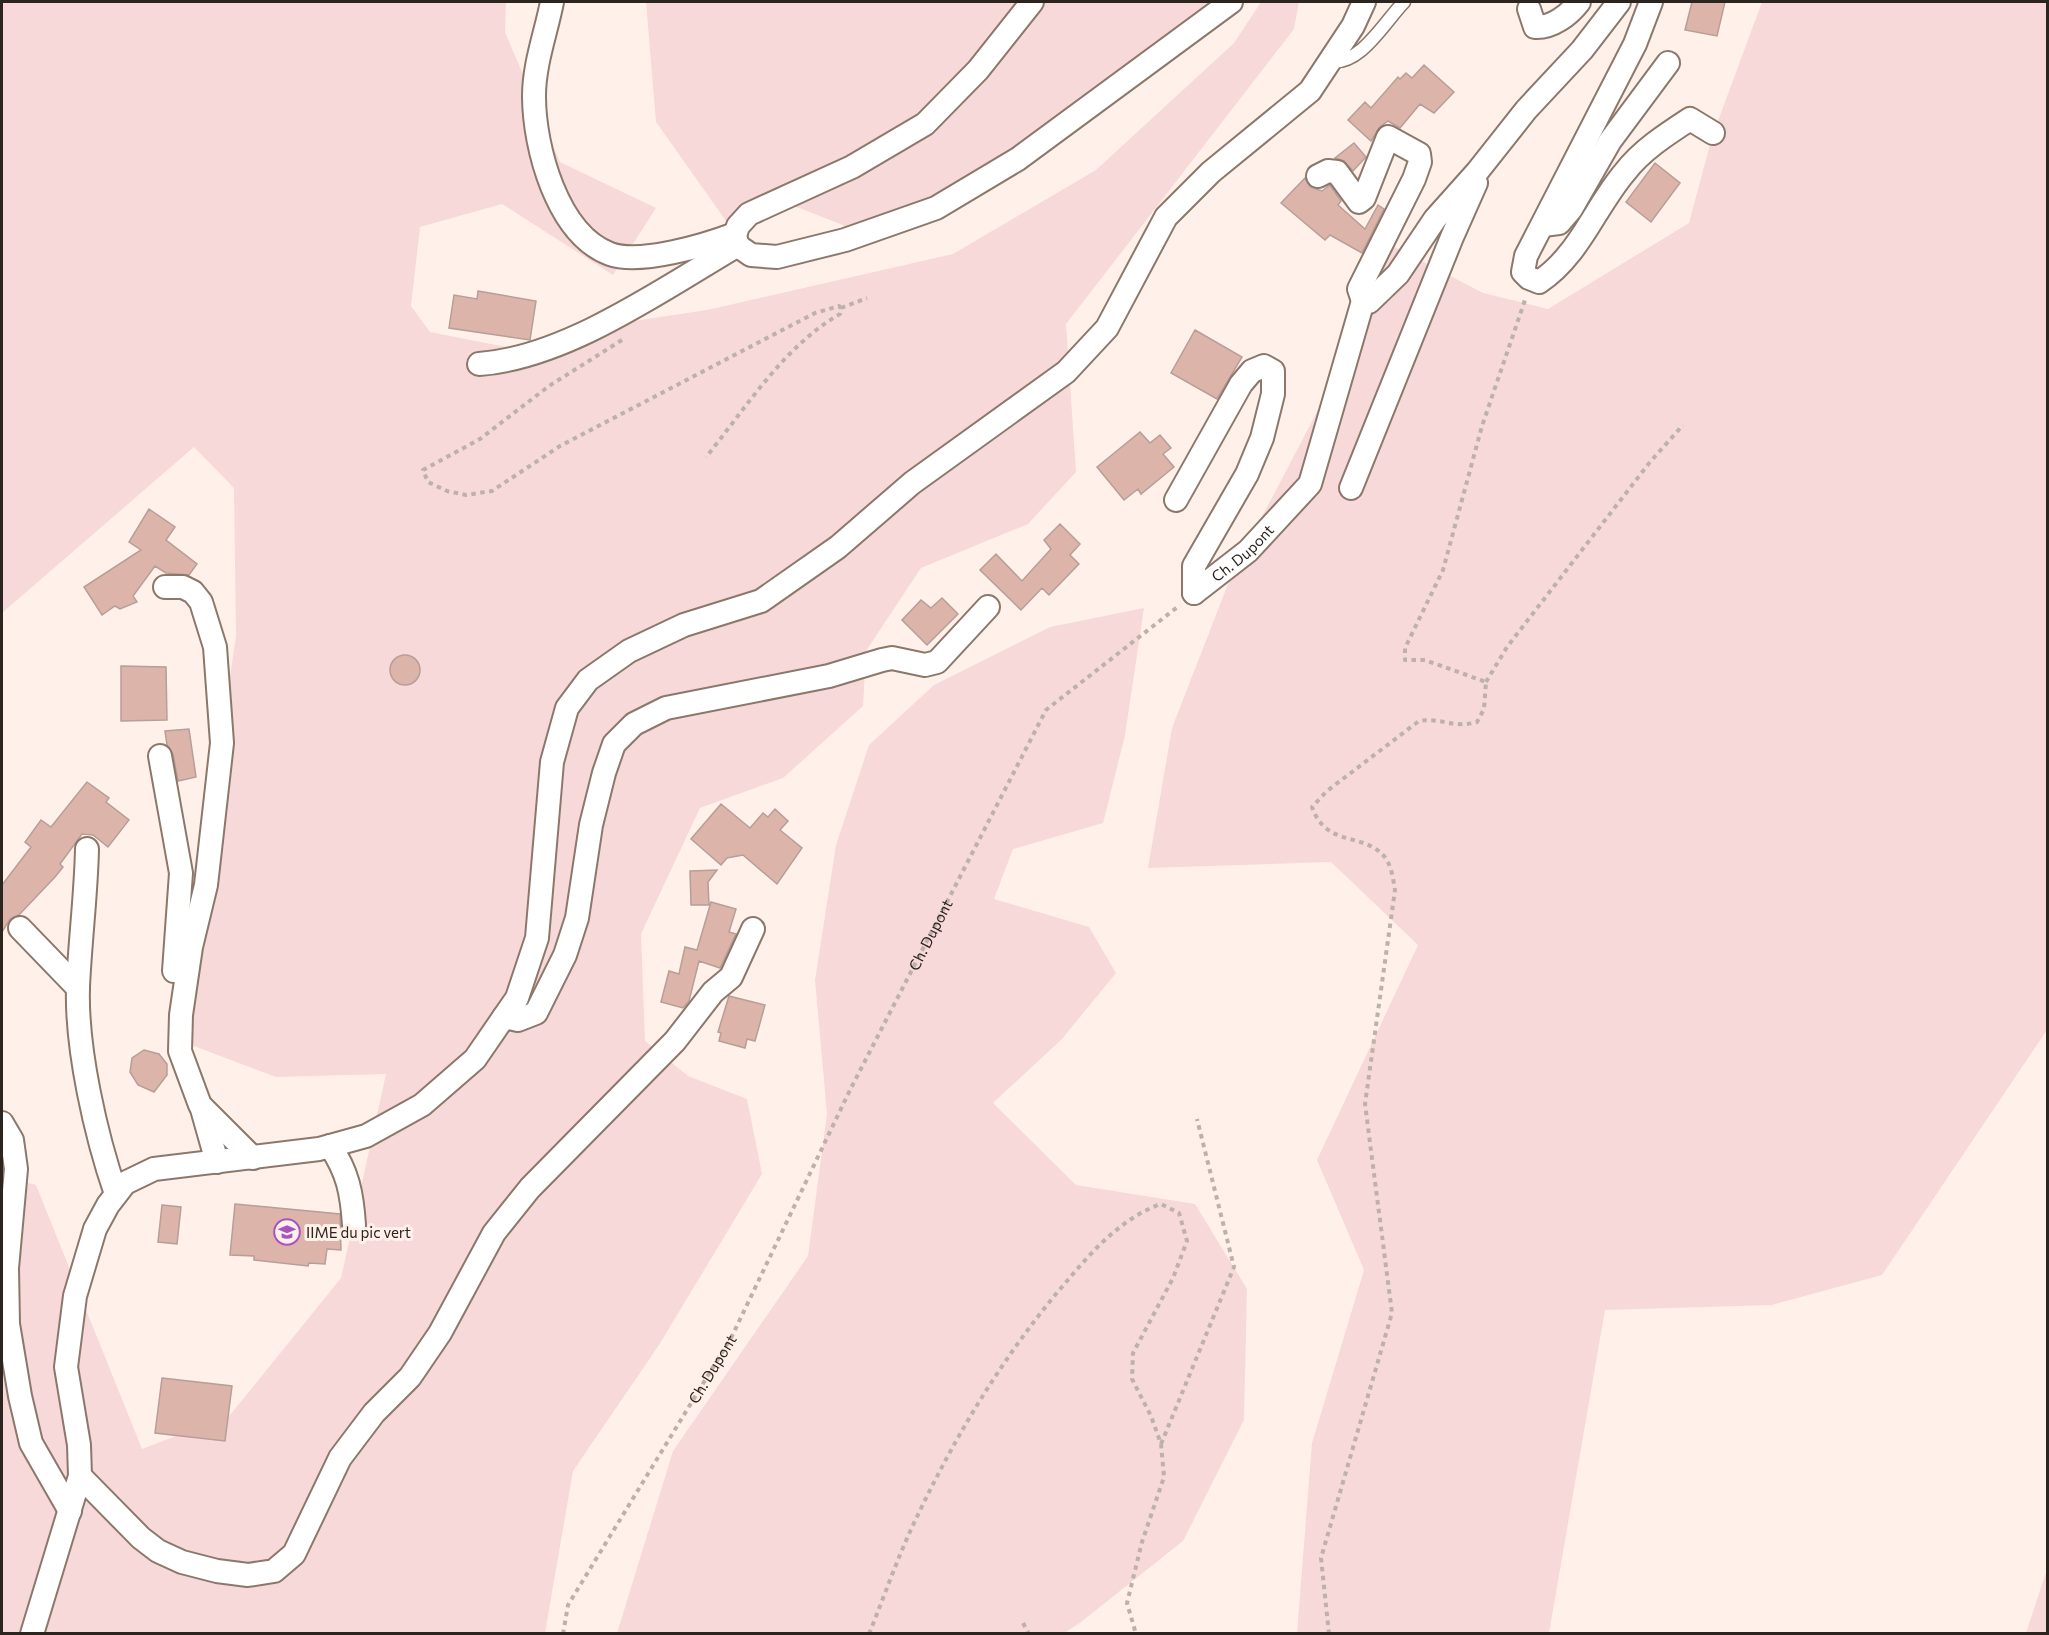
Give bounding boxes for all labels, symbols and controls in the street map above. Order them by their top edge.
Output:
street label: Ch. Dupont [1208,520,1277,585]
street label: Ch. Dupont [904,896,956,973]
school or university icon: IIME du pic vert [272,1217,302,1247]
place label: IIME du pic vert [306,1223,411,1241]
street label: Ch. Dupont [684,1331,740,1407]

